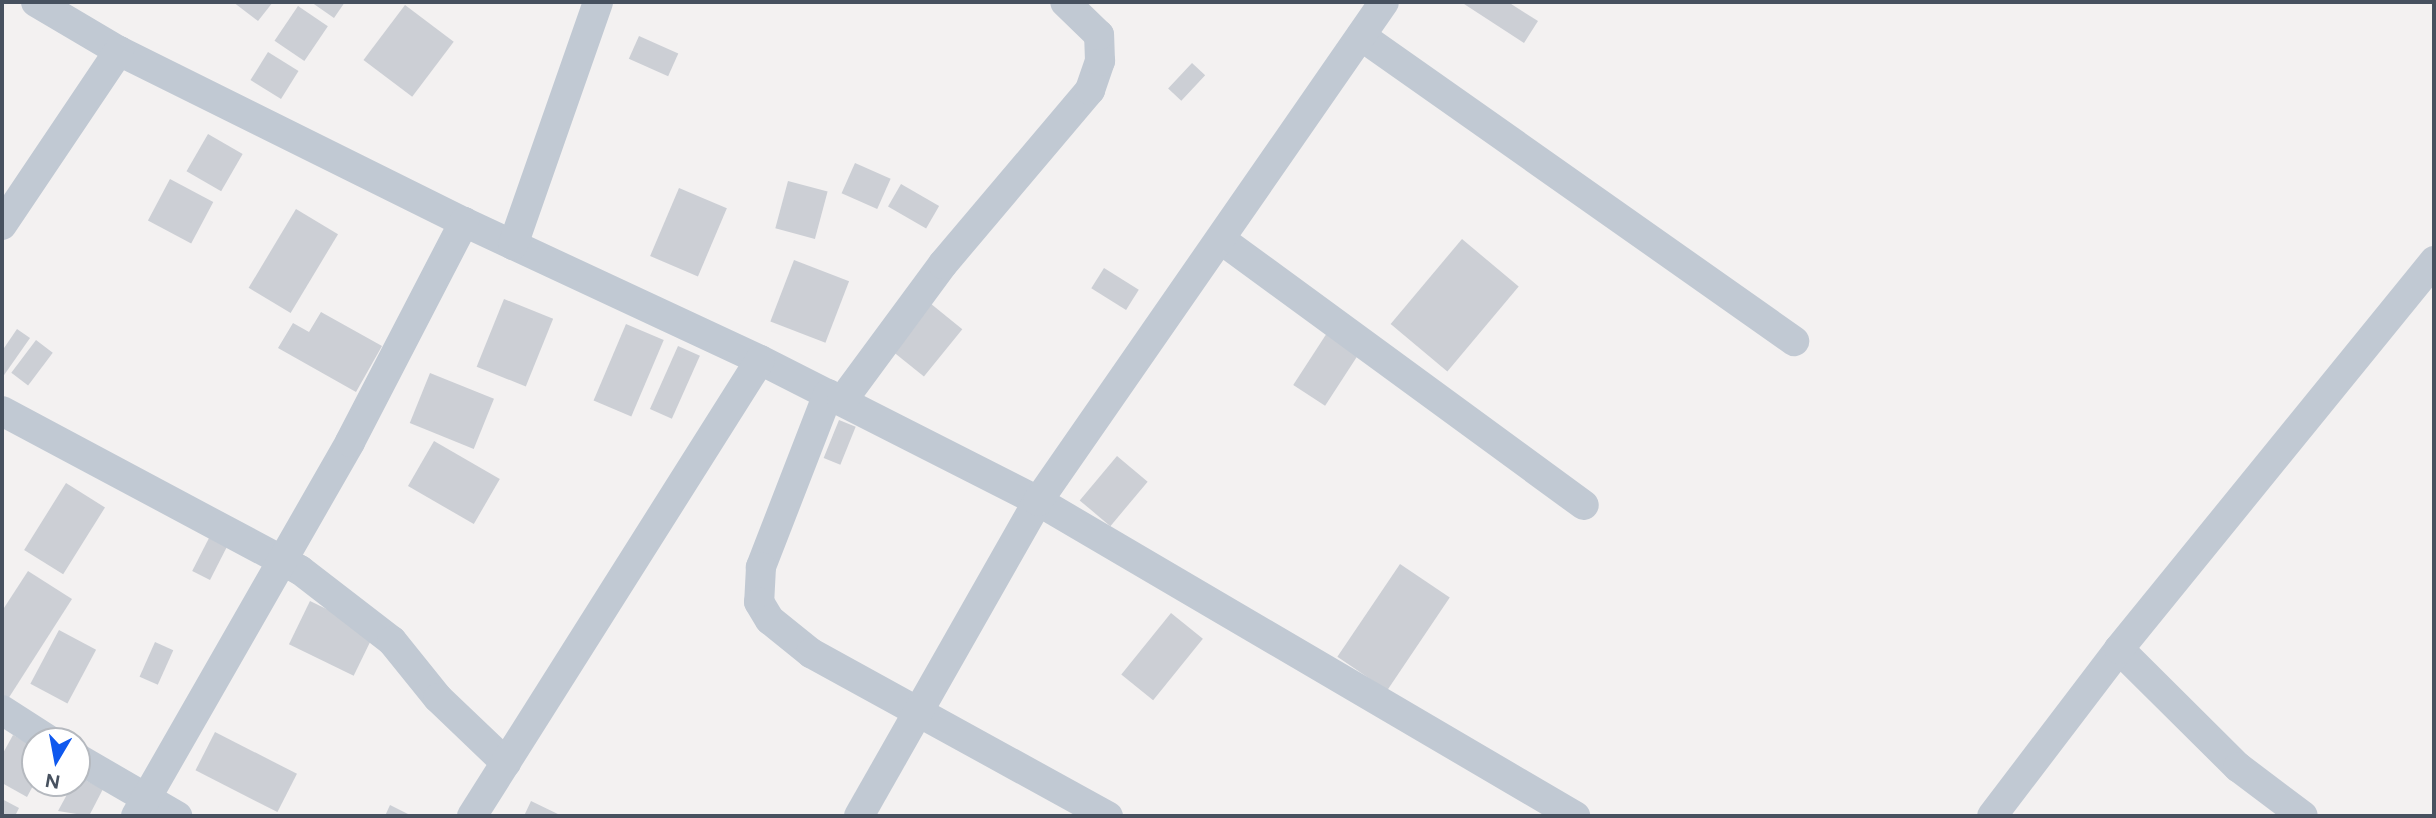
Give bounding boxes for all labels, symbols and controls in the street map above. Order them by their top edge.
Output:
north arrow [21,727,91,797]
text: N [43,769,62,794]

